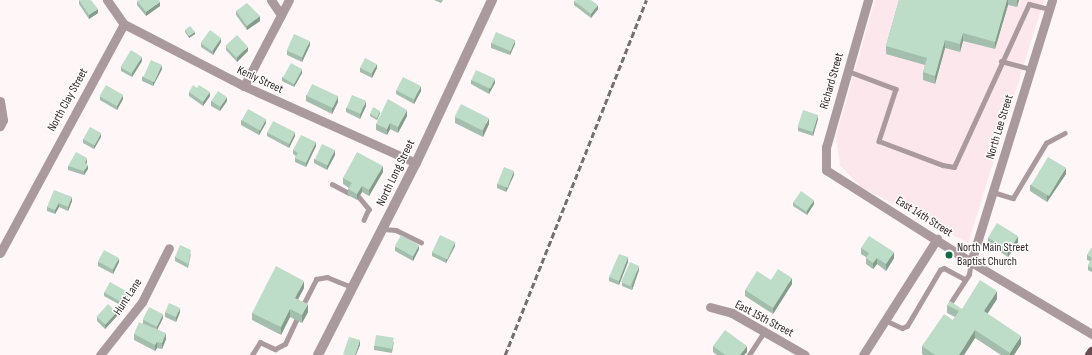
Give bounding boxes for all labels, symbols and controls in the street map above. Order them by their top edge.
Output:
street label: Richard Street [817,51,847,111]
street label: Kenly Street [235,63,285,97]
street label: North Clay Street [45,66,91,134]
street label: North Lee Street [983,93,1017,161]
street label: North Long Street [374,138,418,208]
street label: East 14th Street [893,194,955,240]
place label: North Main Street Baptist Church [957,241,1029,269]
marker: North Main Street Baptist Church [944,250,954,260]
street label: Hunt Lane [111,276,145,318]
street label: East 15th Street [732,298,796,340]

